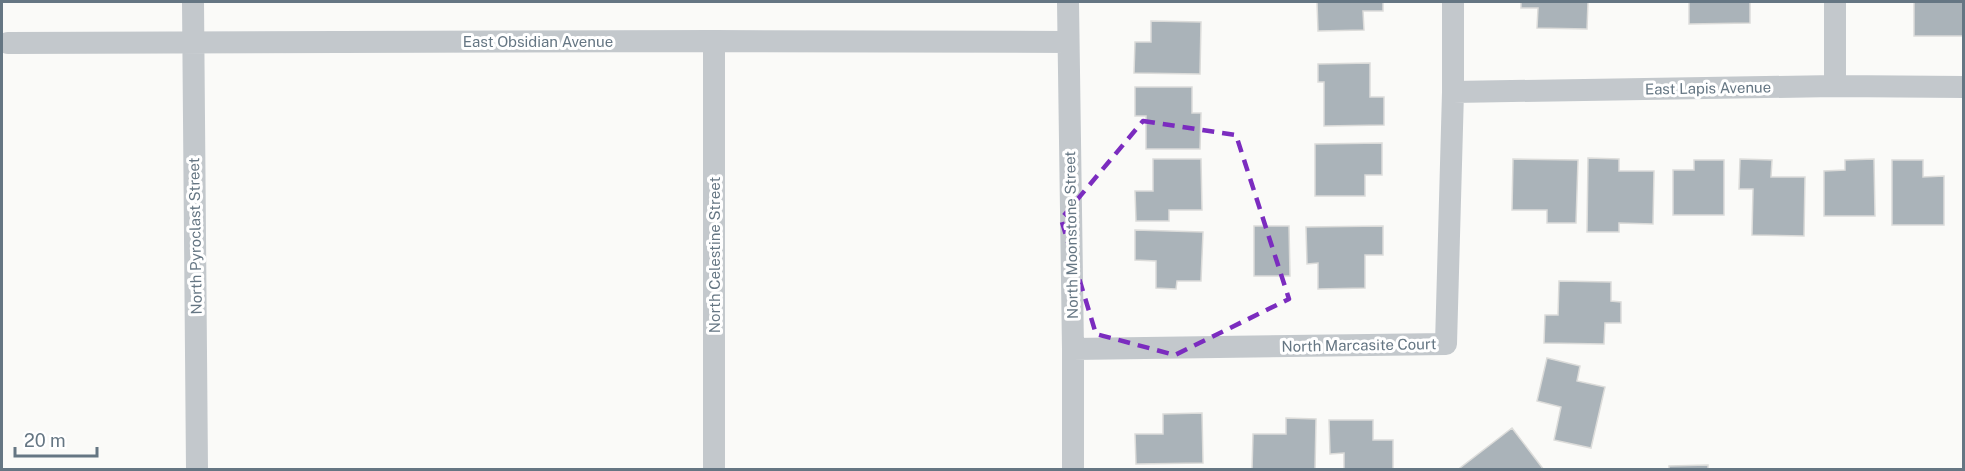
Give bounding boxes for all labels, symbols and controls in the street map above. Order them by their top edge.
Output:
street label: East Obsidian Avenue [463,33,613,50]
street label: East Lapis Avenue [1645,78,1771,98]
street label: North Moonstone Street [1061,151,1081,319]
street label: North Pyroclast Street [185,157,205,315]
street label: North Celestine Street [706,177,723,333]
street label: North Marcasite Court [1281,335,1437,355]
scale bar [15,420,98,458]
text: 20 m [24,430,66,451]

